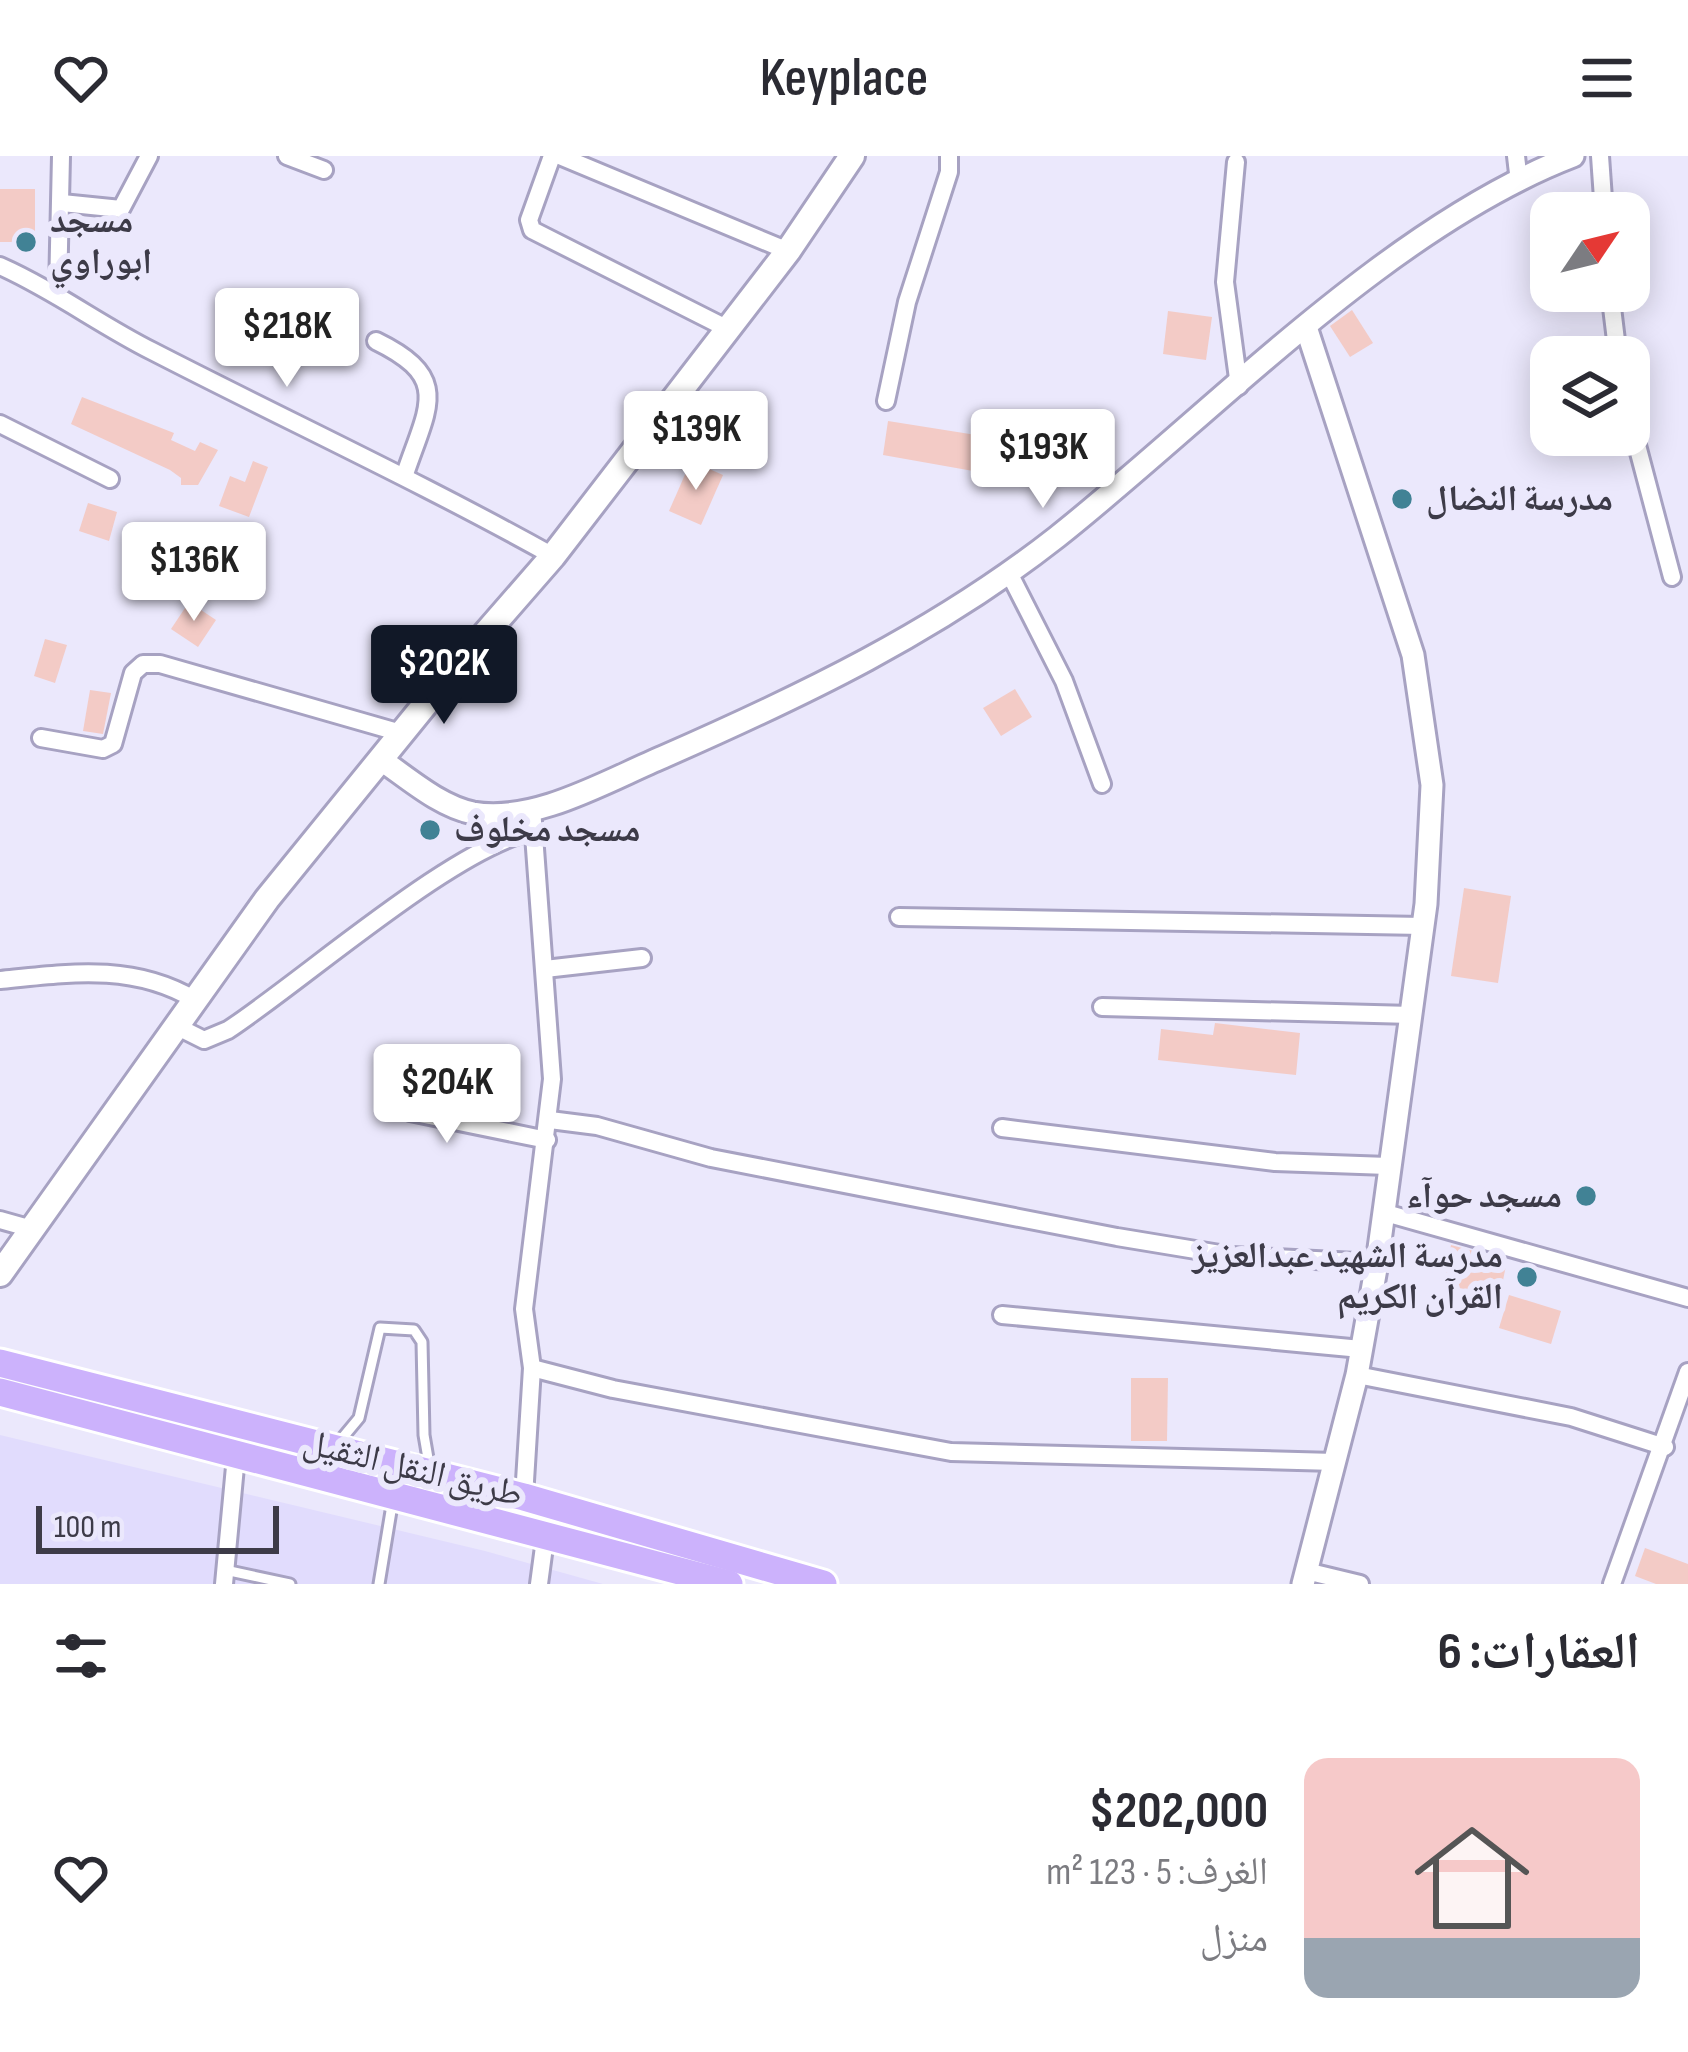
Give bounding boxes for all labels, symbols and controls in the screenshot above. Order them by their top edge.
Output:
icon: heart [48,45,114,111]
icon: menu [1574,45,1640,111]
text: Keyplace [760,46,928,111]
north arrow [1530,192,1650,312]
map controls [1530,192,1650,456]
place label: مسجد ابوراوي [50,200,152,288]
marker: مسجد ابوراوي [13,229,39,255]
pin: $218K [203,288,371,390]
text: $218K [242,303,332,350]
button: layers [1530,336,1650,456]
pin: $139K [612,391,780,493]
text: $139K [651,406,741,453]
pin: $193K [959,409,1127,511]
text: $193K [998,424,1088,471]
place label: مدرسة النضال [1426,478,1613,521]
marker: مدرسة النضال [1389,486,1415,512]
pin: $136K [110,522,278,624]
text: $136K [149,537,239,584]
pin: $202K [360,625,528,727]
text: $202K [398,640,490,687]
place label: مسجد مخلوف [454,809,640,852]
marker: مسجد مخلوف [417,817,443,843]
pin: $204K [363,1044,531,1146]
text: $204K [401,1059,493,1106]
place label: مسجد حوآء [1406,1175,1562,1218]
marker: مسجد حوآء [1573,1183,1599,1209]
place label: مدرسة الشهيد عبدالعزيز القرآن الكريم [1190,1235,1503,1320]
marker: مدرسة الشهيد عبدالعزيز القرآن الكريم [1514,1264,1540,1290]
street label: طريق النقل الثقيل [299,1421,527,1517]
scale bar [36,1500,279,1553]
text: 100 m [54,1507,121,1547]
text: العقارات: 6 [1438,1622,1640,1683]
icon: filters [48,1623,114,1689]
text: $202,000 [1089,1781,1268,1842]
icon: home [1400,1806,1544,1950]
icon: heart [48,1845,114,1911]
text: الغرف: 5 · 123 m² [1046,1849,1268,1896]
text: منزل [1200,1916,1268,1963]

